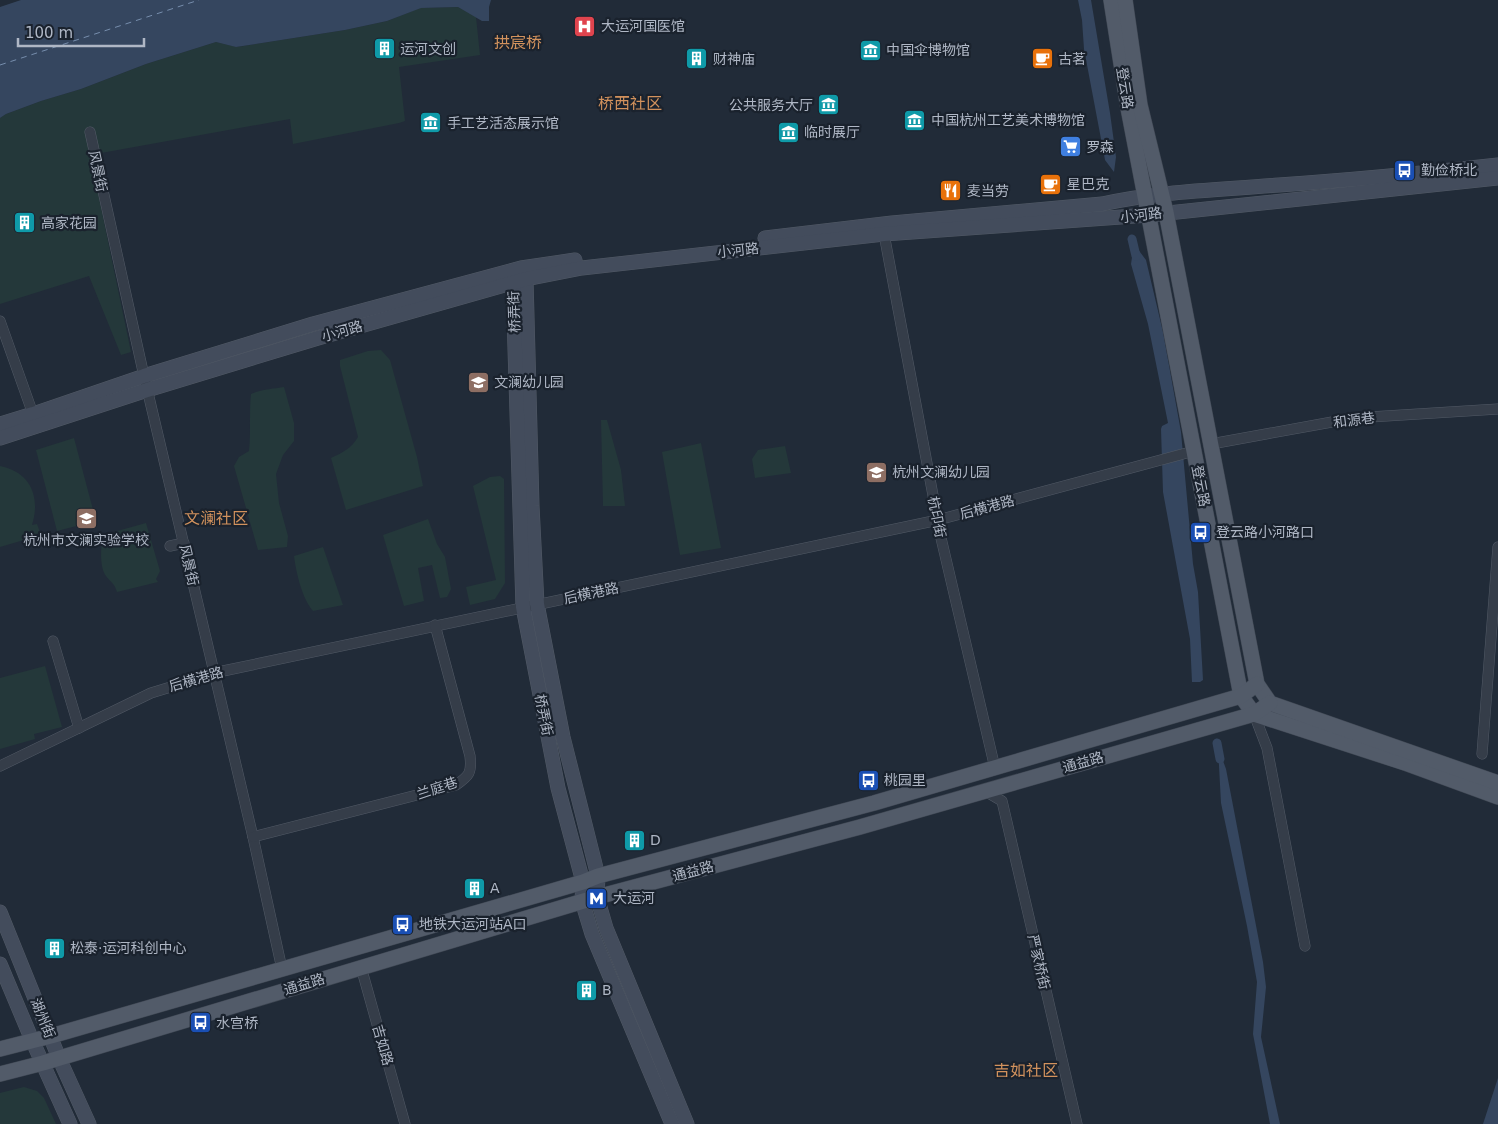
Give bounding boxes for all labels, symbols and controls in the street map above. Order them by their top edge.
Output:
hospital icon: 大运河国医馆 [573,14,597,38]
scale bar [18,15,144,47]
place label: 大运河国医馆 [601,18,685,34]
text: 100 m [25,24,73,42]
district label: 拱宸桥 [494,33,542,52]
building icon: 运河文创 [372,37,396,61]
museum icon: 中国伞博物馆 [858,38,882,62]
place label: 运河文创 [400,41,456,57]
place label: 中国伞博物馆 [886,42,970,58]
building icon: 财神庙 [685,47,709,71]
cafe icon: 古茗 [1030,47,1054,71]
place label: 财神庙 [713,51,755,67]
place label: 古茗 [1058,51,1086,67]
street label: 登云路 [1114,66,1136,110]
museum icon: 公共服务大厅 [817,93,841,117]
district label: 桥西社区 [598,94,662,113]
place label: 公共服务大厅 [729,97,813,113]
museum icon: 中国杭州工艺美术博物馆 [903,108,927,132]
museum icon: 手工艺活态展示馆 [419,111,443,135]
place label: 中国杭州工艺美术博物馆 [931,112,1085,128]
place label: 手工艺活态展示馆 [447,115,559,131]
museum icon: 临时展厅 [776,120,800,144]
place label: 临时展厅 [804,124,860,140]
supermarket icon: 罗森 [1058,135,1082,159]
place label: 罗森 [1086,139,1114,155]
street label: 风景街 [86,149,110,193]
bus stop icon: 勤俭桥北 [1393,158,1417,182]
place label: 勤俭桥北 [1421,162,1477,178]
cafe icon: 星巴克 [1039,172,1063,196]
place label: 星巴克 [1067,176,1109,192]
restaurant icon: 麦当劳 [939,179,963,203]
place label: 麦当劳 [967,183,1009,199]
street label: 小河路 [1119,205,1163,225]
building icon: 高家花园 [13,211,37,235]
place label: 高家花园 [41,215,97,231]
street label: 小河路 [716,240,760,260]
street label: 桥弄街 [505,291,523,333]
street label: 小河路 [320,318,364,344]
school or university icon: 文澜幼儿园 [466,370,490,394]
place label: 文澜幼儿园 [494,374,564,390]
street label: 和源巷 [1332,410,1376,430]
school or university icon: 杭州文澜幼儿园 [864,460,888,484]
place label: 杭州文澜幼儿园 [892,464,990,480]
street label: 登云路 [1189,464,1213,508]
street label: 后横港路 [958,492,1016,522]
street label: 杭印街 [925,495,949,539]
school or university icon: 杭州市文澜实验学校 [74,506,98,530]
district label: 文澜社区 [184,509,248,528]
bus stop icon: 登云路小河路口 [1188,520,1212,544]
place label: 登云路小河路口 [1216,524,1314,540]
place label: 杭州市文澜实验学校 [23,532,149,548]
street label: 风景街 [176,543,202,587]
street label: 后横港路 [562,579,620,607]
street label: 后横港路 [167,664,225,694]
street label: 桥弄街 [532,693,556,737]
street label: 通益路 [1061,749,1105,775]
bus stop icon: 桃园里 [856,768,880,792]
place label: 桃园里 [884,772,926,788]
street label: 兰庭巷 [415,774,459,802]
building icon: D [622,828,646,852]
place label: D [650,832,661,848]
street label: 通益路 [671,858,715,884]
building icon: A [462,876,486,900]
place label: A [490,880,500,896]
metro station icon: 大运河 [585,886,609,910]
place label: 大运河 [613,890,655,906]
bus stop icon: 地铁大运河站A口 [391,912,415,936]
place label: 地铁大运河站A口 [419,916,527,932]
street label: 严家桥街 [1025,933,1053,991]
building icon: 松泰·运河科创中心 [42,936,66,960]
place label: 松泰·运河科创中心 [70,940,186,956]
street label: 通益路 [282,970,326,998]
building icon: B [574,978,598,1002]
place label: B [602,982,612,998]
street label: 湖州街 [28,996,58,1040]
bus stop icon: 水宫桥 [188,1011,212,1035]
place label: 水宫桥 [216,1015,258,1031]
street label: 吉如路 [370,1023,396,1067]
district label: 吉如社区 [994,1061,1058,1080]

